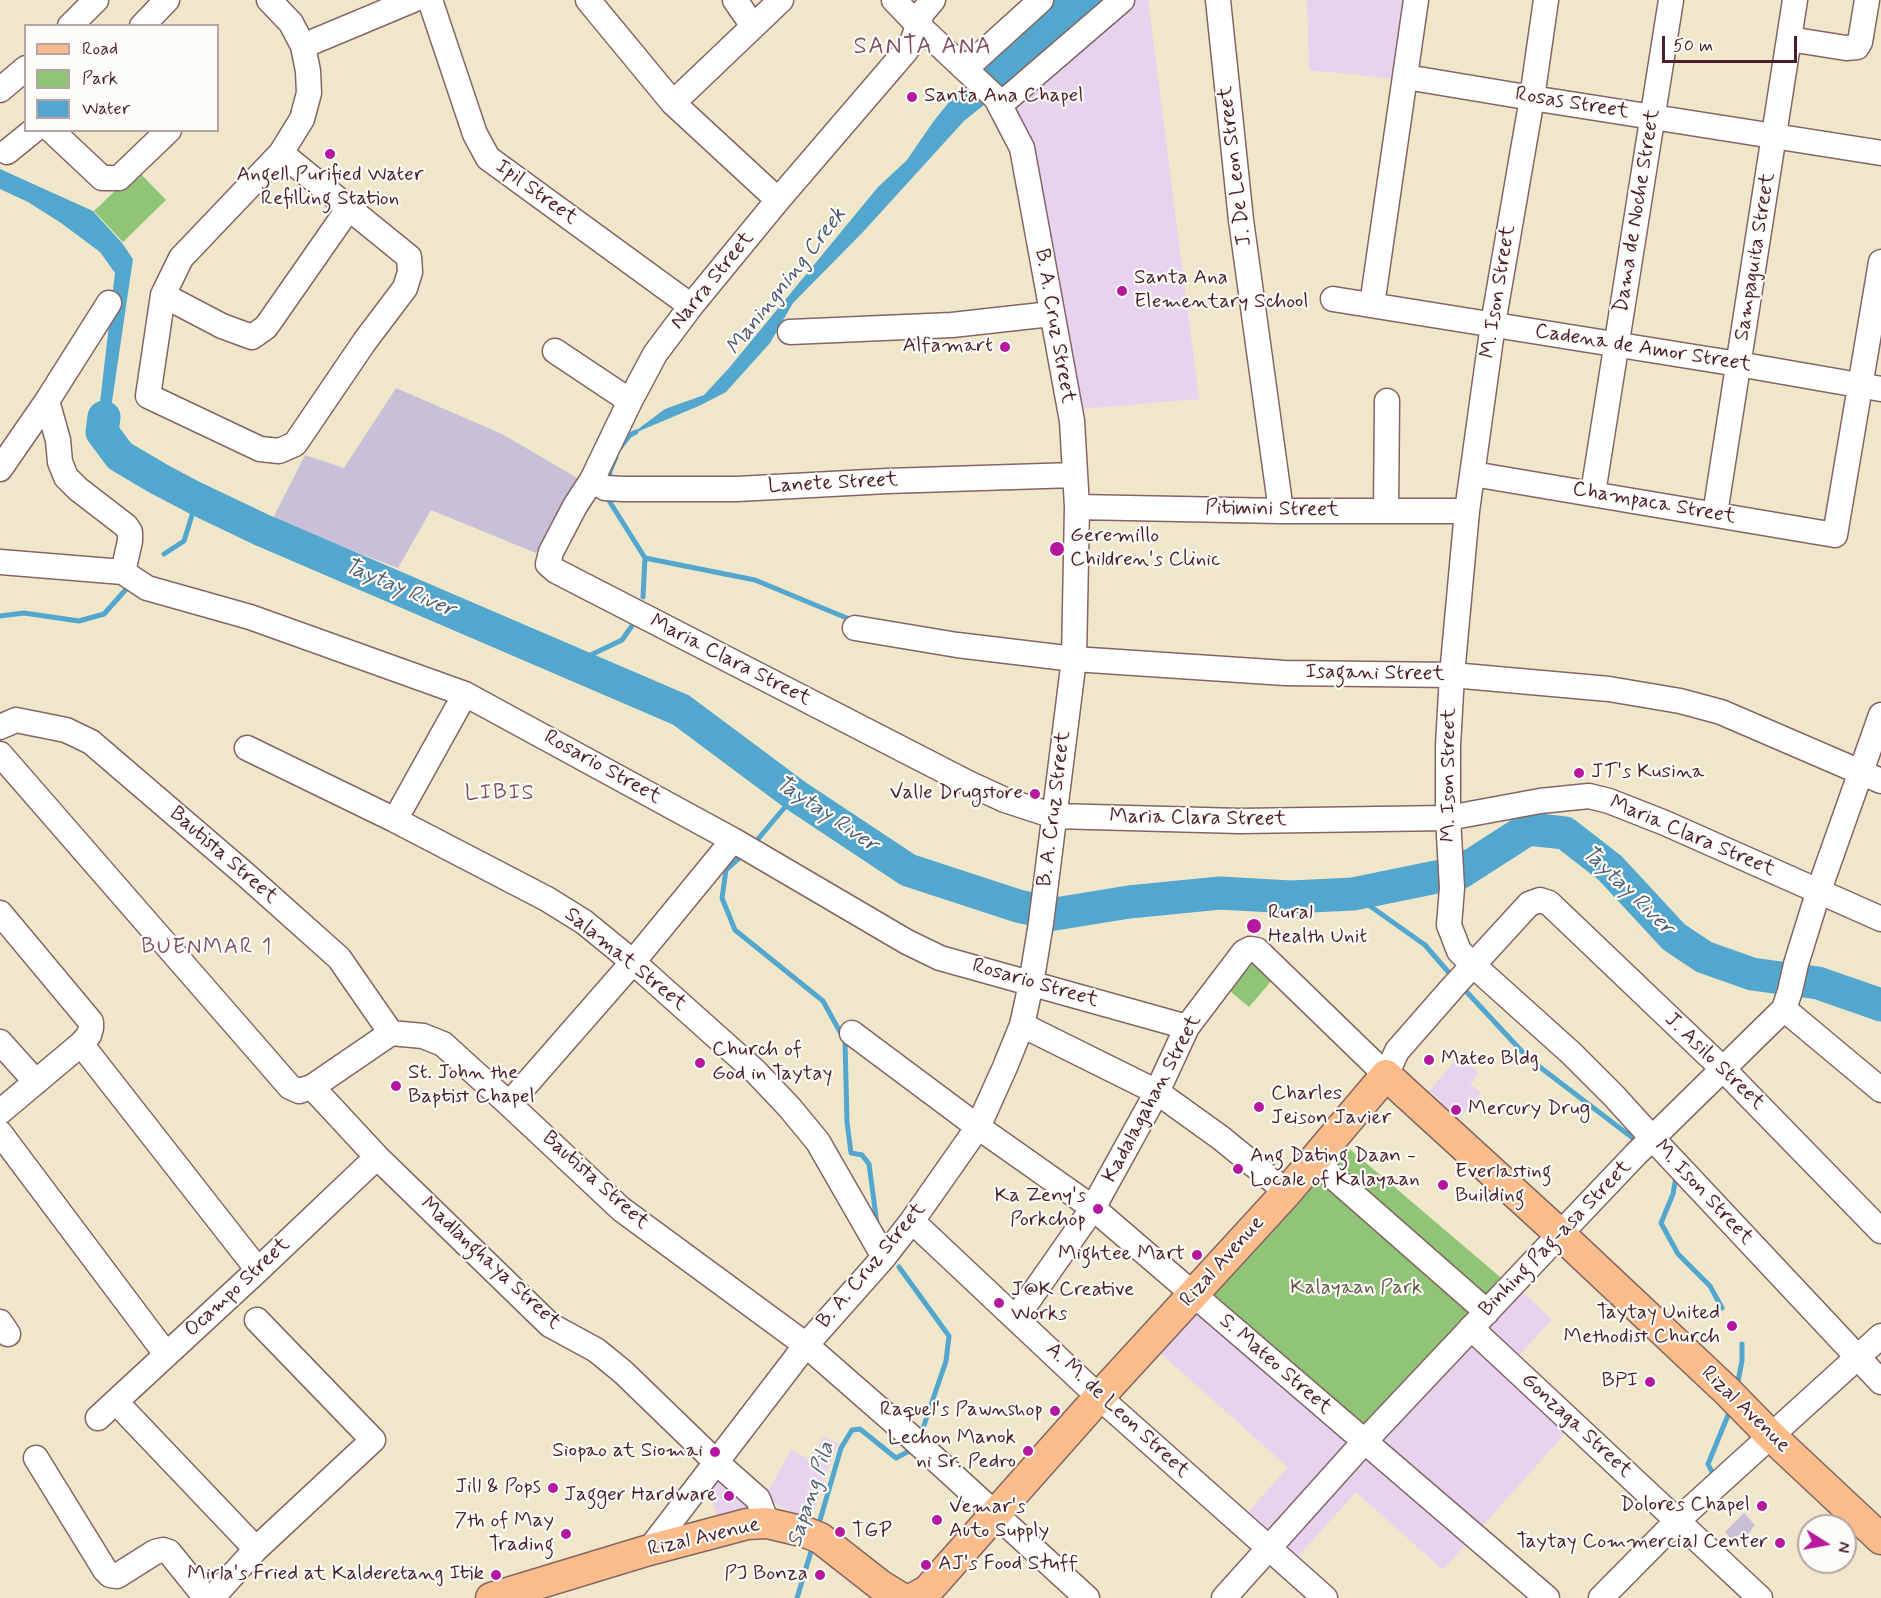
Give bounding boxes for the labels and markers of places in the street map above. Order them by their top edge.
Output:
place label: Santa Ana Chapel [924,84,1083,110]
marker: Santa Ana Chapel [905,90,919,104]
marker: Angell Purified Water Refilling Station [323,147,337,161]
place label: Angell Purified Water Refilling Station [236,163,424,213]
place label: Santa Ana Elementary School [1134,266,1309,316]
marker: Santa Ana Elementary School [1115,284,1129,298]
place label: Alfamart [902,334,993,360]
marker: Alfamart [998,340,1012,354]
place label: Geremillo Children's Clinic [1070,524,1221,574]
marker: Geremillo Children's Clinic [1048,540,1066,558]
place label: JT's Kusina [1591,760,1704,786]
marker: JT's Kusina [1572,766,1586,780]
place label: Valle Drugstore [890,781,1023,807]
marker: Valle Drugstore [1028,787,1042,801]
place label: Rural Health Unit [1268,901,1367,951]
marker: Rural Health Unit [1245,917,1263,935]
place label: Church of God in Taytay [712,1038,832,1088]
place label: Mateo Bldg [1441,1047,1539,1073]
marker: Mateo Bldg [1422,1053,1436,1067]
marker: Church of God in Taytay [693,1056,707,1070]
place label: St. John the Baptist Chapel [408,1061,535,1111]
marker: St. John the Baptist Chapel [389,1079,403,1093]
place label: Charles Jeison Javier [1271,1082,1391,1132]
place label: Mercury Drug [1468,1097,1590,1123]
marker: Charles Jeison Javier [1252,1100,1266,1114]
marker: Mercury Drug [1449,1103,1463,1117]
place label: Ang Dating Daan - Locale of Kalayaan [1250,1144,1420,1194]
place label: Everlasting Building [1455,1160,1552,1210]
marker: Ang Dating Daan - Locale of Kalayaan [1231,1162,1245,1176]
marker: Everlasting Building [1436,1178,1450,1192]
place label: Ka Zeny's Porkchop [995,1184,1086,1234]
marker: Ka Zeny's Porkchop [1091,1202,1105,1216]
place label: Mightee Mart [1058,1242,1185,1268]
marker: Mightee Mart [1190,1248,1204,1262]
place label: J@K Creative Works [1011,1278,1134,1328]
marker: J@K Creative Works [992,1296,1006,1310]
place label: Taytay United Methodist Church [1563,1301,1720,1351]
marker: Taytay United Methodist Church [1725,1319,1739,1333]
place label: BPI [1602,1369,1638,1395]
marker: BPI [1643,1375,1657,1389]
place label: Raquel's Pawnshop [880,1398,1043,1424]
marker: Raquel's Pawnshop [1048,1404,1062,1418]
place label: Lechon Manok ni Sr. Pedro [888,1426,1016,1476]
place label: Siopao at Siomai [552,1439,703,1465]
marker: Lechon Manok ni Sr. Pedro [1021,1444,1035,1458]
marker: Siopao at Siomai [708,1445,722,1459]
place label: Jill & Pops [455,1475,541,1501]
marker: Jill & Pops [546,1481,560,1495]
place label: Jagger Hardware [564,1483,717,1509]
marker: Jagger Hardware [722,1489,736,1503]
place label: Dolores Chapel [1620,1493,1750,1519]
place label: Vemar's Auto Supply [949,1495,1049,1545]
marker: Dolores Chapel [1755,1499,1769,1513]
place label: 7th of May Trading [454,1509,554,1559]
marker: Vemar's Auto Supply [930,1513,944,1527]
place label: TGP [852,1519,892,1545]
marker: TGP [833,1525,847,1539]
marker: 7th of May Trading [559,1527,573,1541]
place label: Taytay Commercial Center [1516,1530,1768,1556]
marker: Taytay Commercial Center [1773,1536,1787,1550]
place label: AJ's Food Stuff [938,1552,1078,1578]
marker: AJ's Food Stuff [919,1558,933,1572]
place label: Mirla's Fried at Kalderetang Itik [187,1562,484,1588]
place label: PJ Bonza [724,1562,808,1588]
marker: Mirla's Fried at Kalderetang Itik [489,1568,503,1582]
marker: PJ Bonza [813,1568,827,1582]

